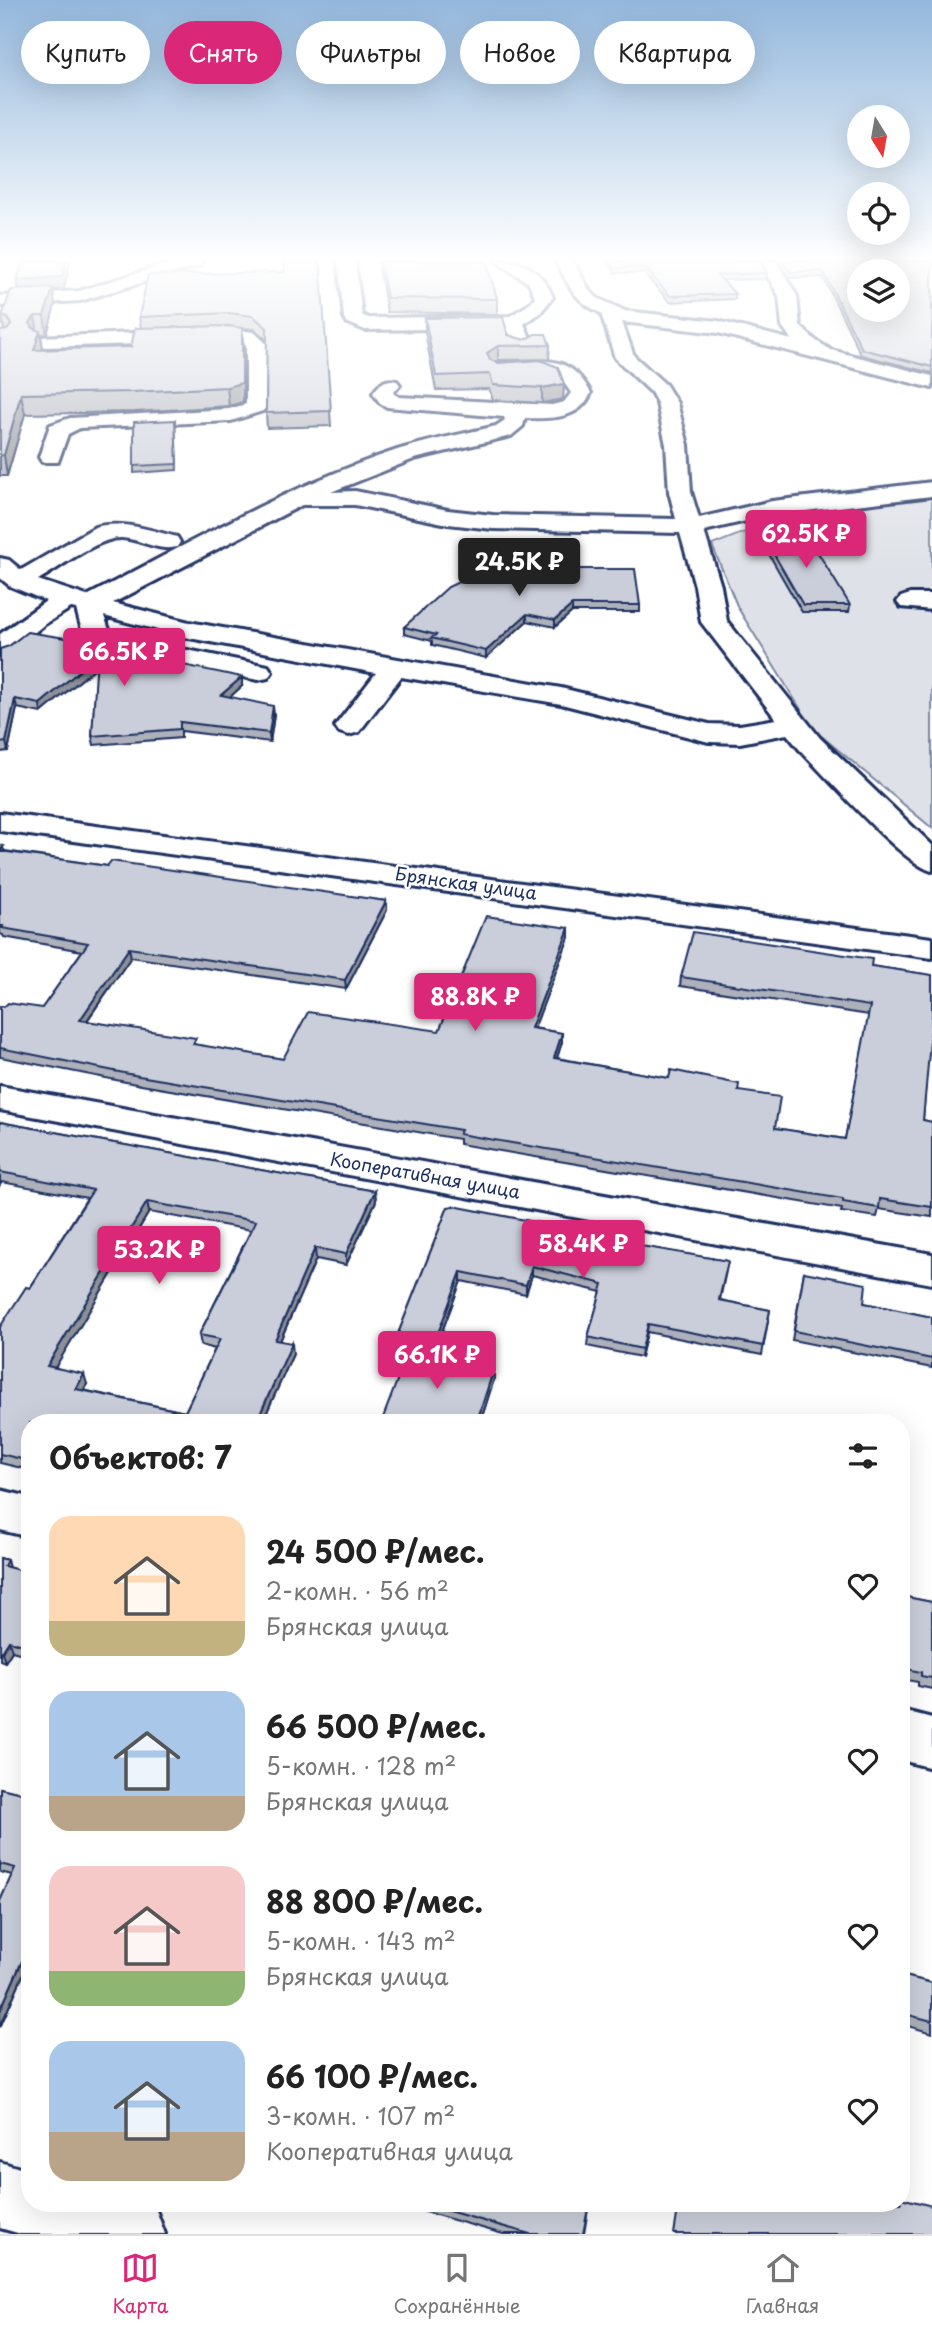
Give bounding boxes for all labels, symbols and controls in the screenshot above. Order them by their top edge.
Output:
chip: Купить [21,21,150,84]
chip: Снять [164,21,282,84]
chip: Фильтры [296,21,446,84]
chip: Новое [460,21,580,84]
chip: Квартира [594,21,755,84]
north arrow [847,105,910,168]
map controls [847,105,910,322]
button: locate [847,182,910,245]
button: layers [847,259,910,322]
pin: 62.5K ₽ [741,510,871,570]
text: 62.5K ₽ [761,515,851,550]
pin: 24.5K ₽ [454,538,584,598]
text: 24.5K ₽ [474,543,564,578]
pin: 66.5K ₽ [59,628,189,688]
text: 66.5K ₽ [79,633,169,668]
street label: Брянская улица [394,859,539,906]
pin: 88.8K ₽ [410,974,540,1033]
text: 88.8K ₽ [430,978,520,1013]
street label: Кооперативная улица [328,1144,523,1205]
pin: 58.4K ₽ [518,1220,648,1280]
text: 58.4K ₽ [538,1225,628,1260]
pin: 53.2K ₽ [94,1226,224,1286]
text: 53.2K ₽ [113,1231,205,1266]
pin: 66.1K ₽ [372,1332,502,1391]
text: 66.1K ₽ [394,1336,480,1371]
text: Объектов: 7 [49,1434,232,1479]
icon: filters [844,1437,882,1475]
text: 24 500 ₽/мес. [266,1528,484,1573]
icon: home [105,1544,189,1628]
icon: heart [844,1567,882,1605]
text: 2-комн. · 56 m² [266,1573,449,1608]
text: Брянская улица [266,1608,449,1643]
text: 66 500 ₽/мес. [266,1703,486,1748]
icon: home [105,1719,189,1803]
icon: heart [844,1742,882,1780]
text: 5-комн. · 128 m² [266,1748,456,1783]
text: Брянская улица [266,1783,449,1818]
text: 88 800 ₽/мес. [266,1878,483,1923]
icon: home [105,1894,189,1978]
icon: heart [844,1917,882,1955]
text: 5-комн. · 143 m² [266,1923,456,1958]
text: Брянская улица [266,1958,449,1993]
text: 66 100 ₽/мес. [266,2053,478,2098]
icon: home [105,2069,189,2153]
icon: heart [844,2092,882,2130]
text: 3-комн. · 107 m² [266,2098,455,2133]
text: Кооперативная улица [266,2133,513,2168]
tab: Карта [113,2249,168,2319]
tab: Сохранённые [394,2249,521,2319]
tab: Главная [746,2249,819,2319]

